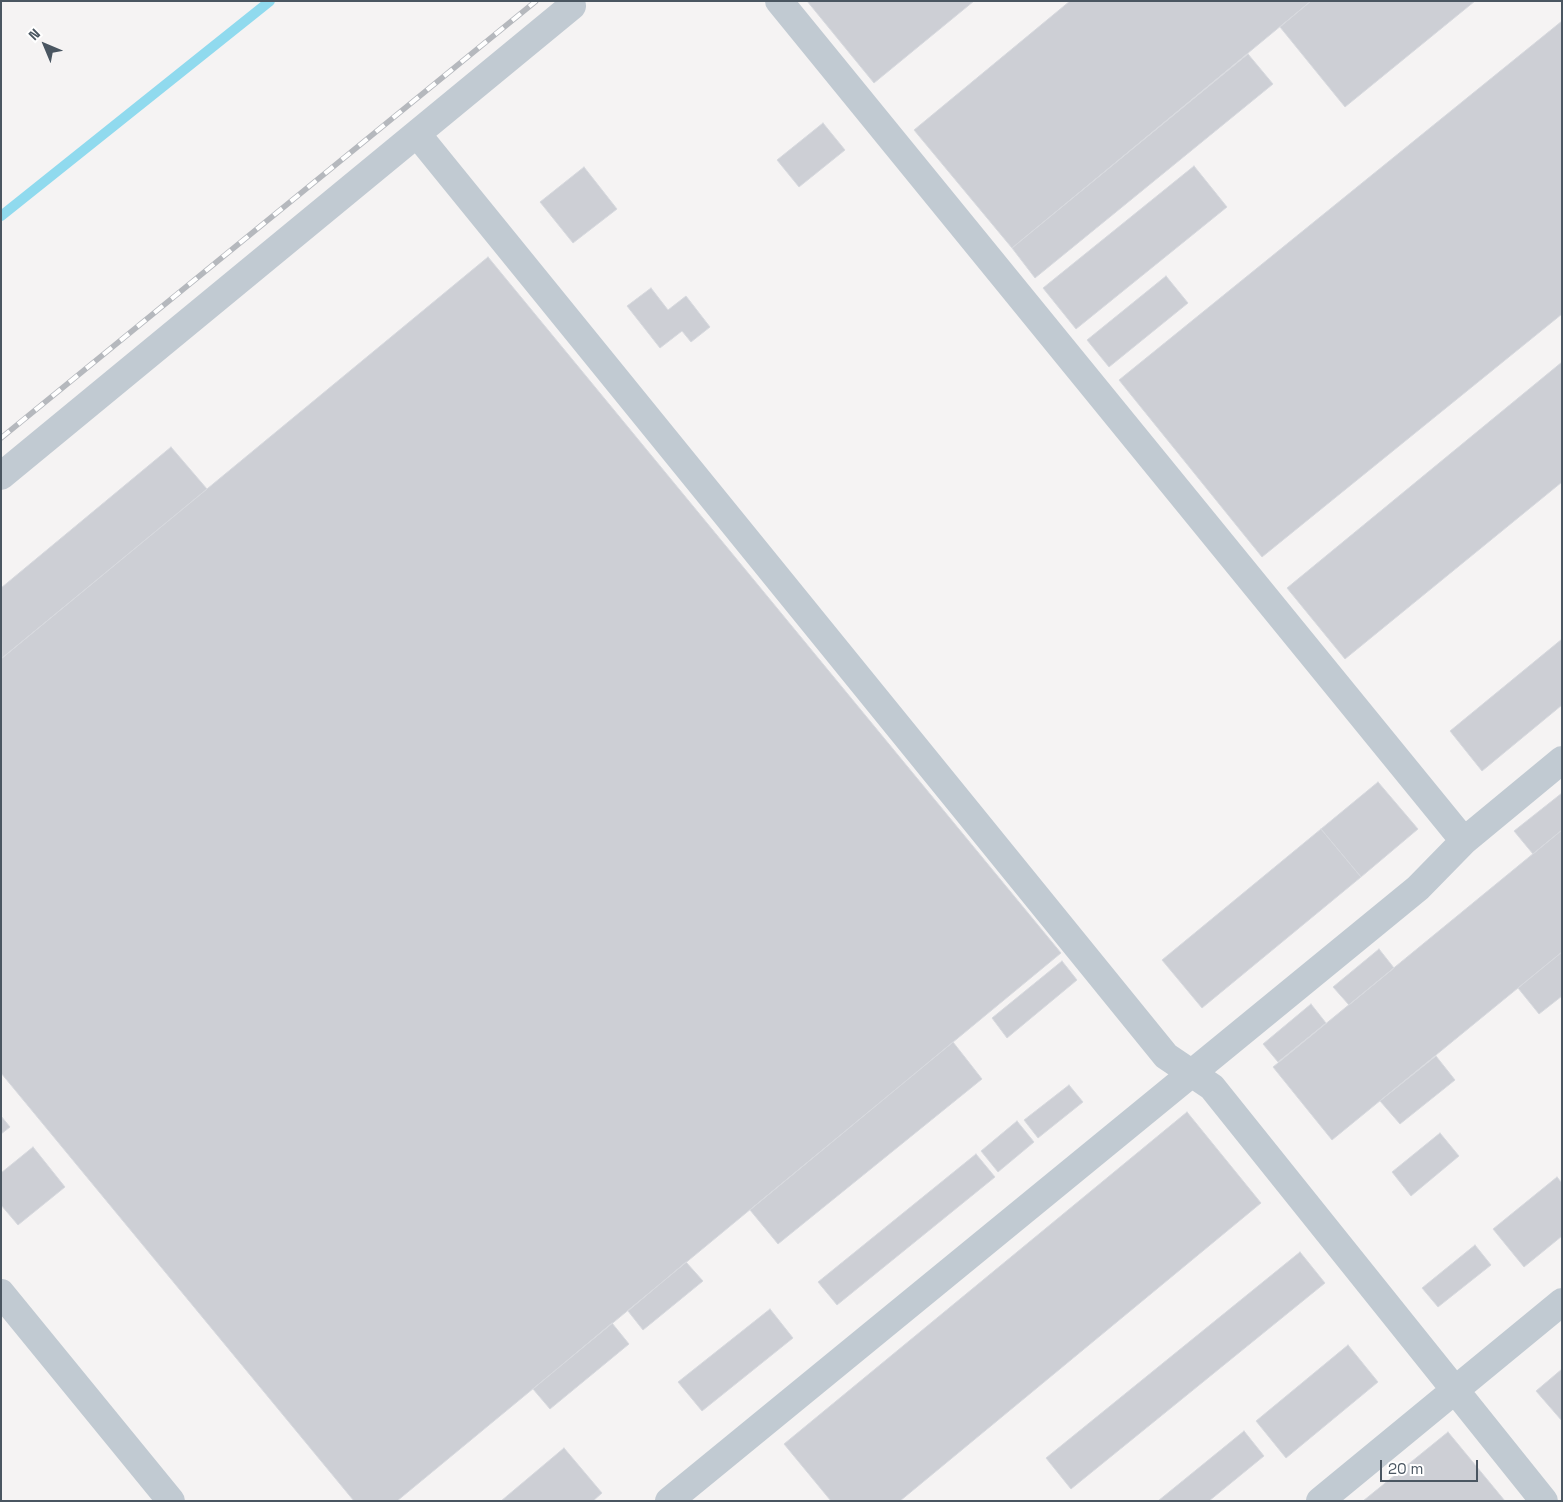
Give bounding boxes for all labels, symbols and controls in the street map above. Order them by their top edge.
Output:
north arrow [20,20,70,70]
text: N [25,25,44,44]
scale bar [1383,1450,1480,1482]
text: 20 m [1388,1459,1423,1478]

